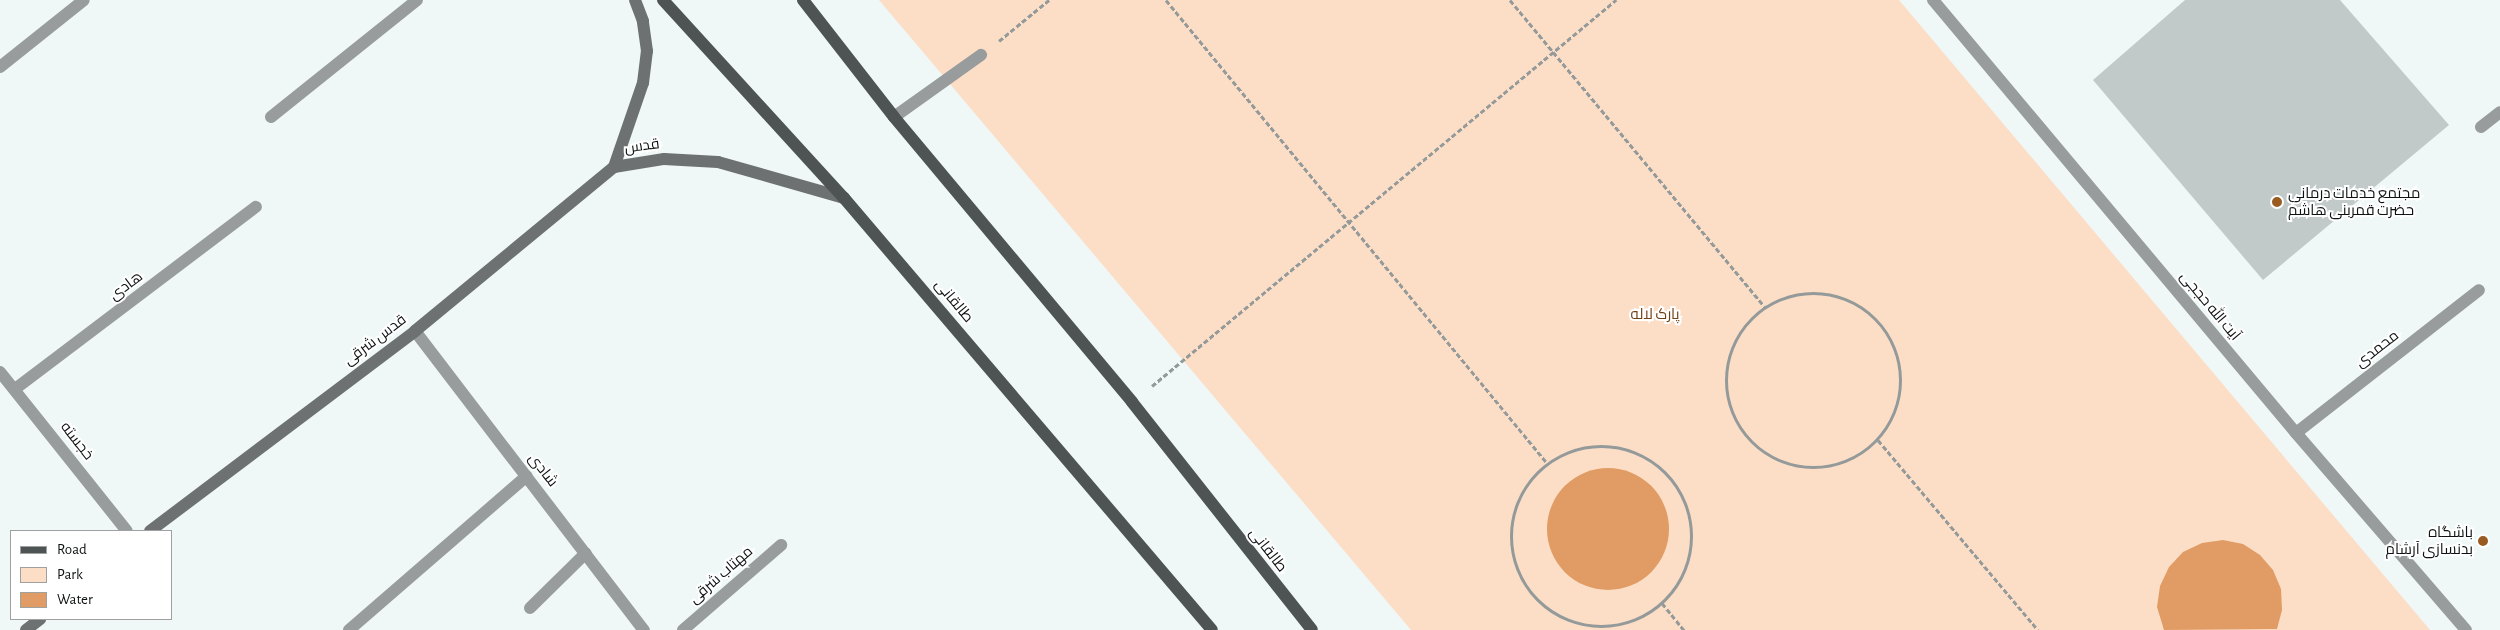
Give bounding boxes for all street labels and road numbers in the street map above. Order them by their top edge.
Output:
street label: قدس [623,135,661,157]
street label: هادی [106,268,146,304]
street label: آیت الله حججی [2176,268,2244,344]
street label: طالقانی [931,276,977,326]
street label: قدس شرقی [340,311,410,369]
street label: محمدی [2352,326,2402,372]
street label: خجسته [57,418,97,464]
street label: شادی [524,450,562,490]
street label: طالقانی [1245,524,1291,576]
street label: مهتاب شرقی [685,542,757,608]

